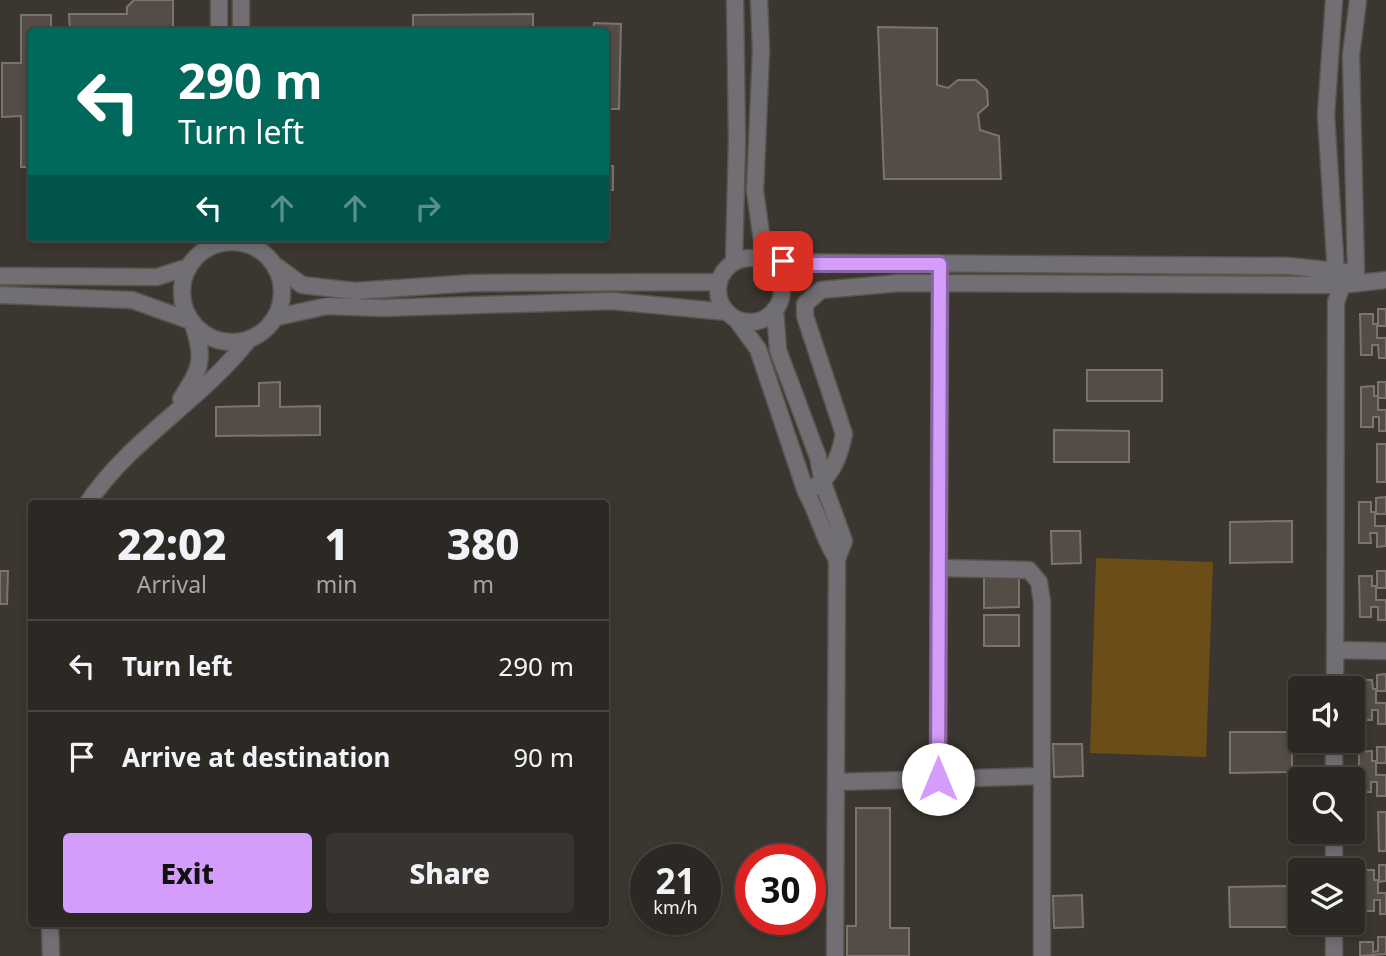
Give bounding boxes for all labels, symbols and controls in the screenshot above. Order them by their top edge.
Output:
text: 290 m [178,47,323,113]
icon: left [63,56,154,147]
text: Turn left [178,110,304,153]
icon: left [190,189,228,227]
icon: ahead [263,189,301,227]
icon: ahead [336,189,374,227]
icon: right [409,189,447,227]
pin [753,231,813,291]
icon: arrive [764,242,802,280]
text: 22:02 [117,515,226,572]
text: 1 [324,515,349,572]
text: 380 [447,515,520,572]
text: Arrival [137,568,207,600]
text: min [316,568,357,600]
text: m [472,568,494,600]
icon: left [63,647,101,685]
text: Turn left [122,648,233,684]
text: 290 m [498,648,574,684]
map controls [1288,676,1365,935]
button: sound [1288,676,1365,753]
icon: arrive [63,738,101,776]
text: Arrive at destination [122,739,391,775]
text: 90 m [513,739,574,775]
position arrow [901,742,975,816]
button: search [1288,767,1365,844]
button: Exit [63,833,312,913]
button: Share [326,833,574,913]
speed limit sign: 30 [735,844,826,935]
text: 21 [655,857,696,904]
button: layers [1288,858,1365,935]
text: km/h [653,895,698,919]

